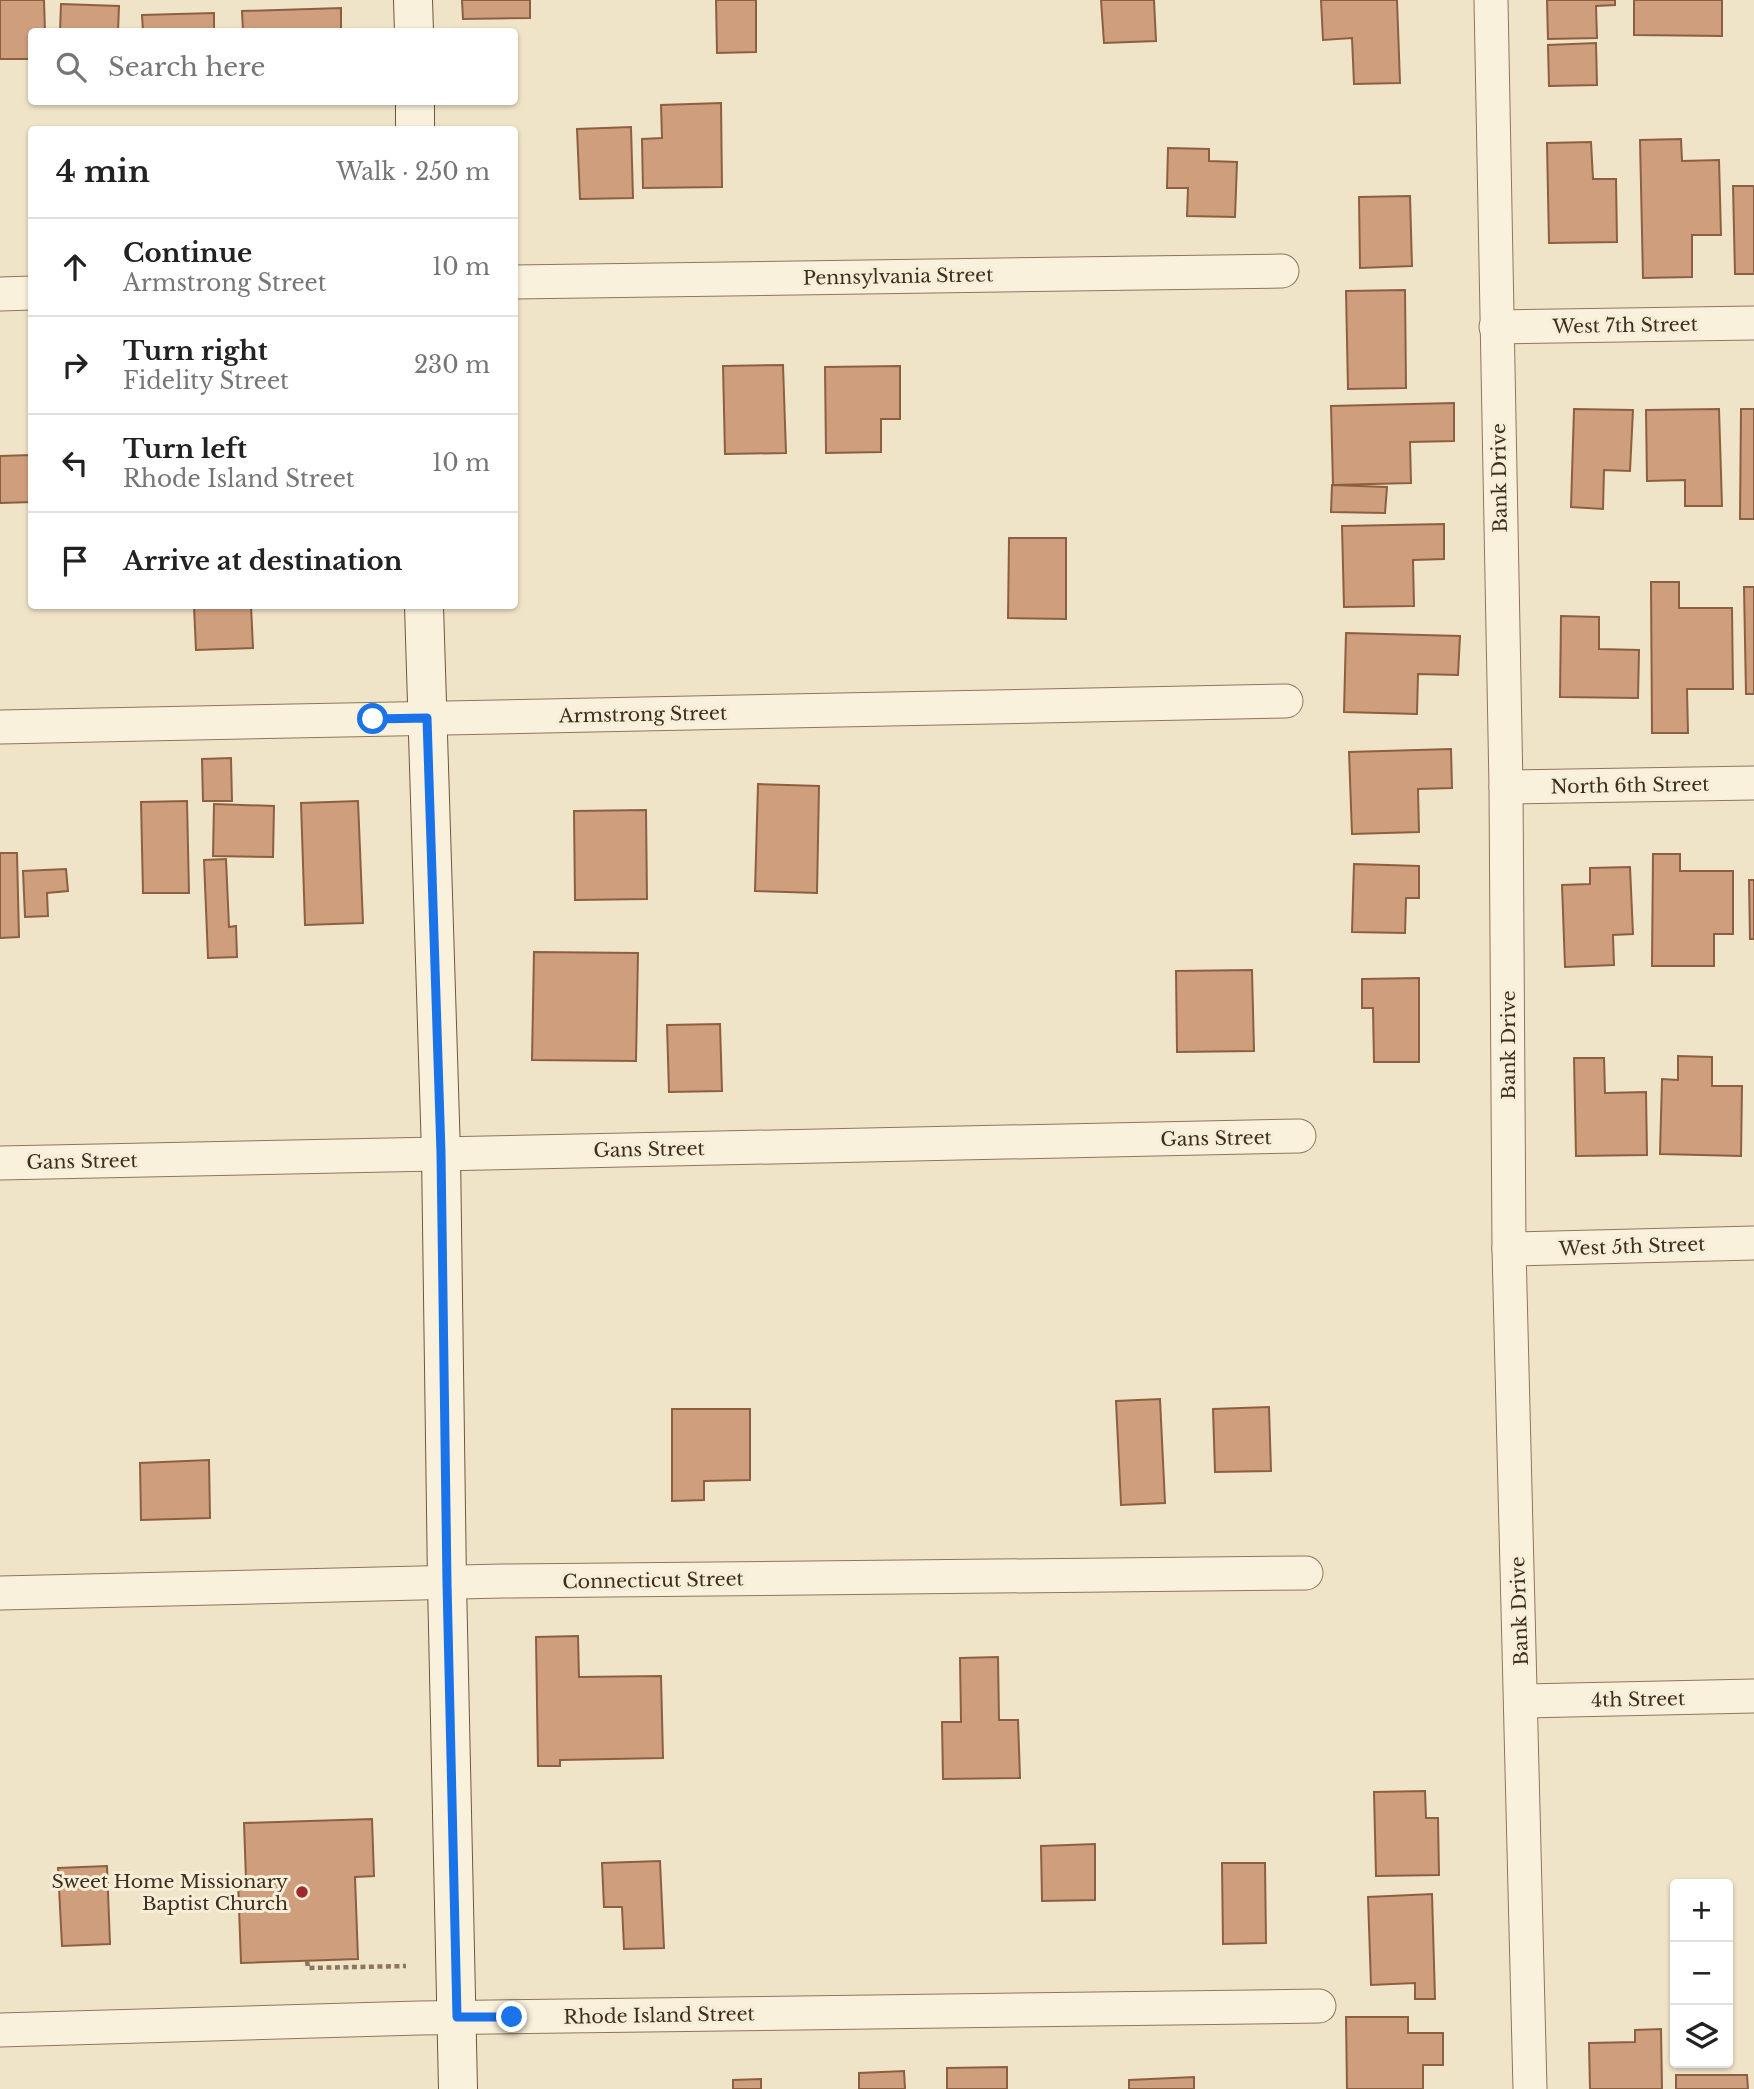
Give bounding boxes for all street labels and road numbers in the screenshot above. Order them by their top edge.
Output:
street label: Pennsylvania Street [803,263,994,290]
street label: West 7th Street [1551,313,1699,338]
street label: Bank Drive [1487,423,1512,533]
street label: Armstrong Street [558,702,728,727]
street label: North 6th Street [1550,773,1710,798]
street label: Bank Drive [1497,990,1520,1100]
street label: Gans Street [1160,1126,1273,1151]
street label: Gans Street [593,1137,706,1162]
street label: Gans Street [26,1149,139,1174]
street label: West 5th Street [1557,1232,1707,1261]
street label: Bank Drive [1506,1556,1533,1666]
street label: Connecticut Street [562,1567,745,1594]
street label: 4th Street [1591,1687,1686,1712]
street label: Rhode Island Street [563,2002,756,2029]

